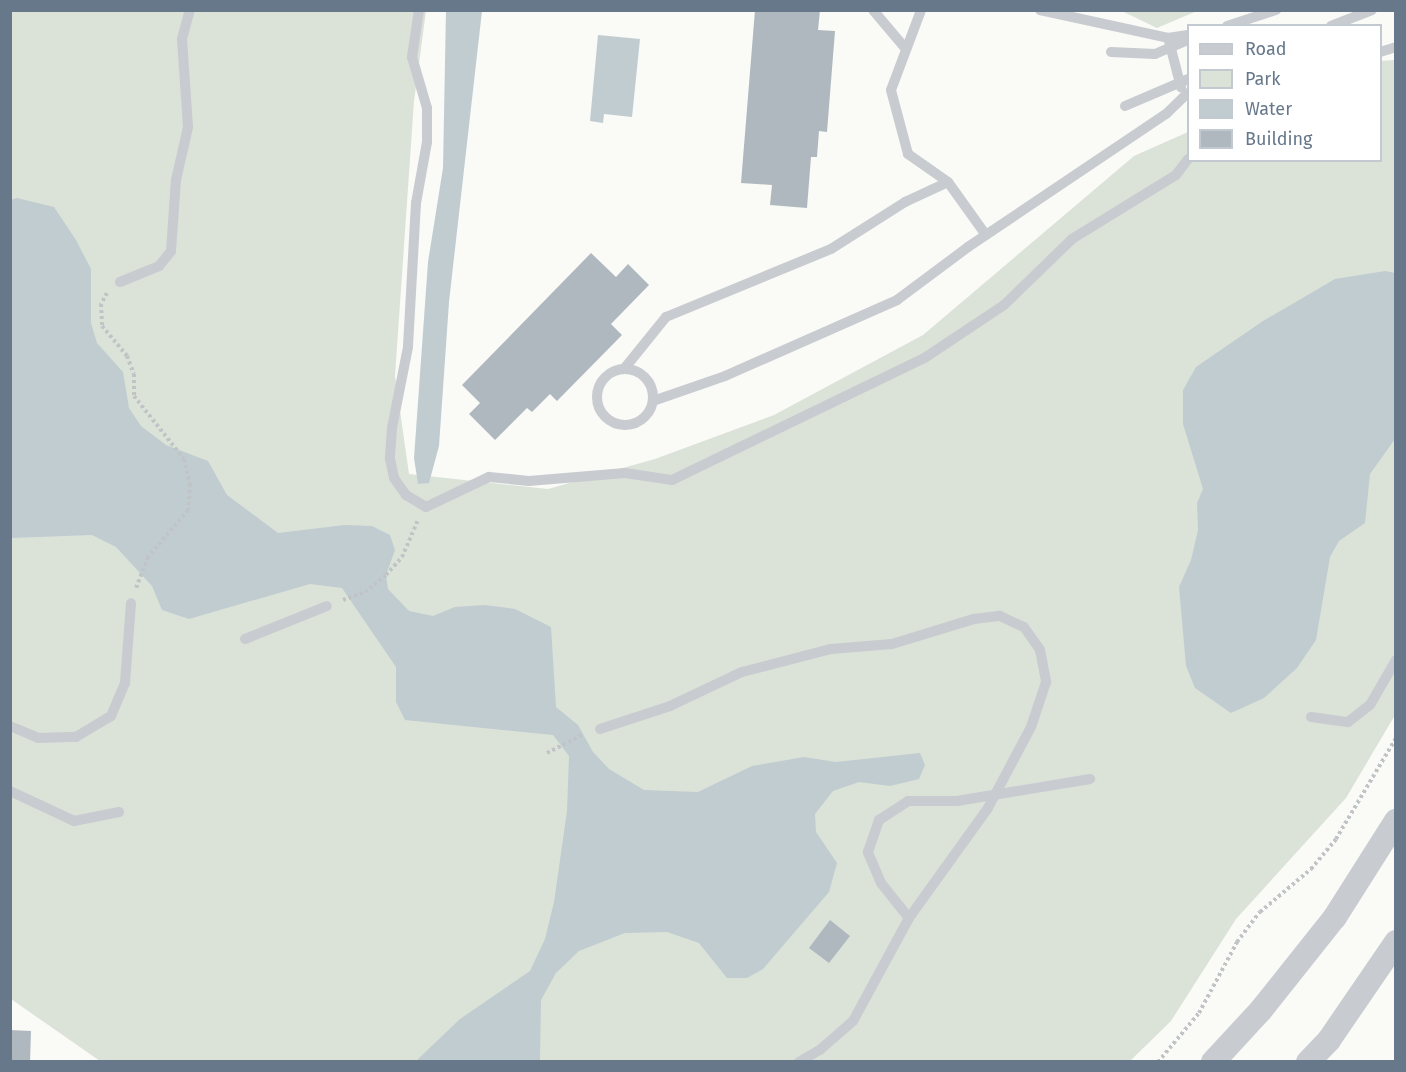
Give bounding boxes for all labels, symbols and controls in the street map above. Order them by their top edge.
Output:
legend [1187,24,1382,162]
text: Road [1245,38,1287,60]
text: Park [1245,68,1280,90]
text: Water [1245,98,1292,120]
text: Building [1245,128,1312,150]

